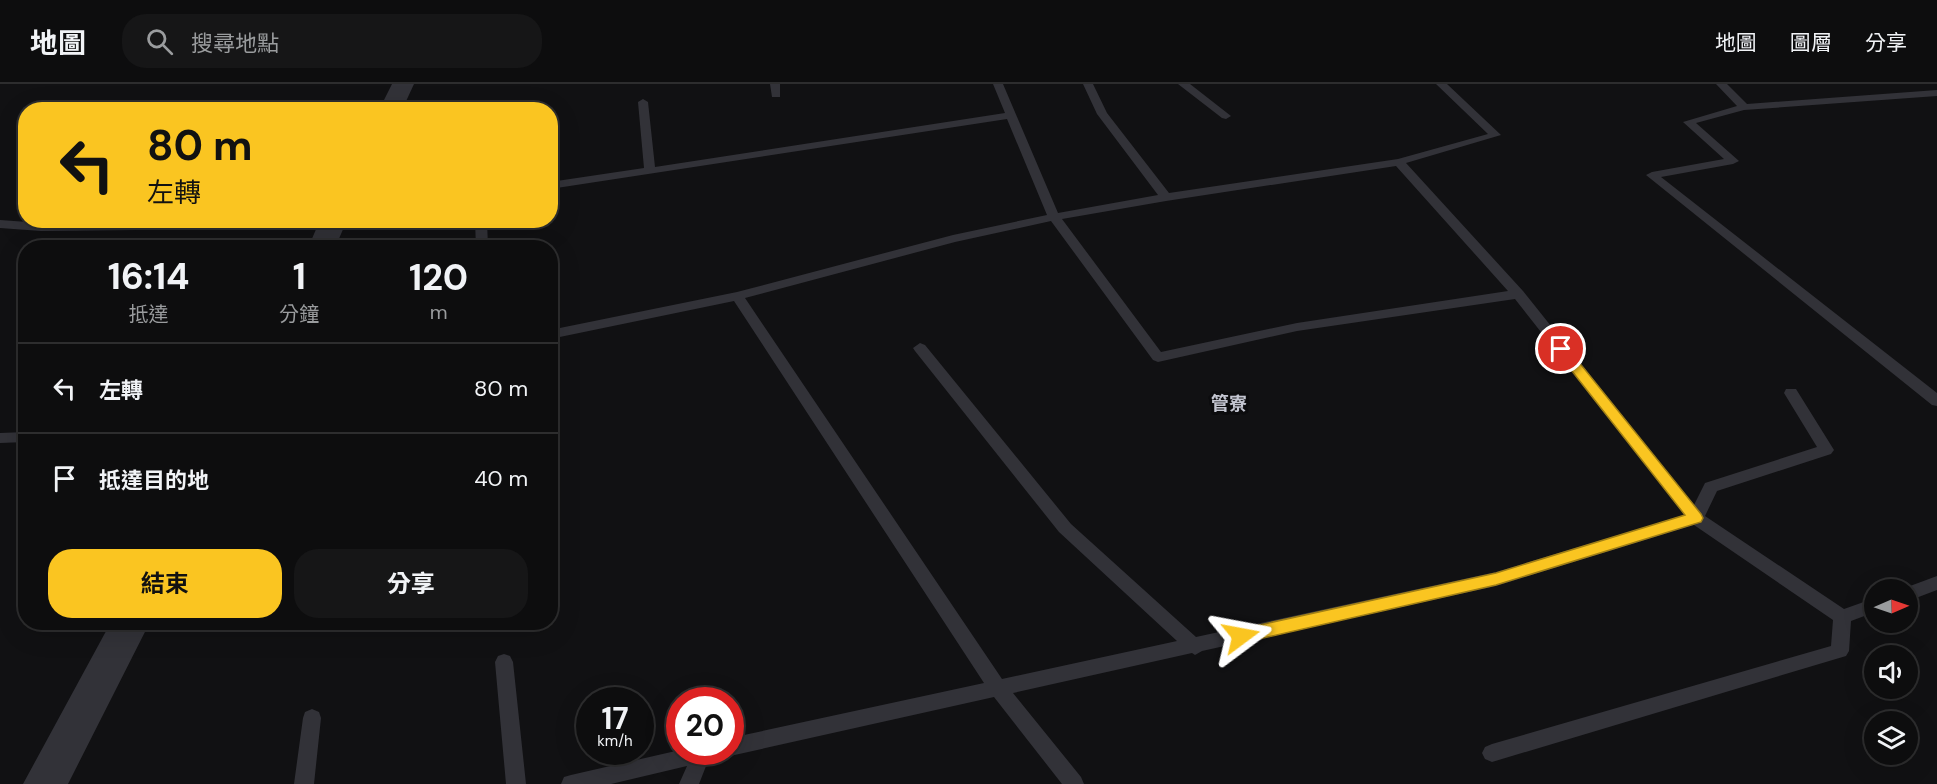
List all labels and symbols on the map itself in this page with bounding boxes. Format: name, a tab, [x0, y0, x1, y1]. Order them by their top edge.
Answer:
pin	[1535, 323, 1586, 374]
district label: 管寮	[1211, 392, 1247, 416]
north arrow	[1864, 579, 1918, 633]
position arrow	[1209, 604, 1273, 668]
speed limit sign: 20	[666, 687, 744, 765]

